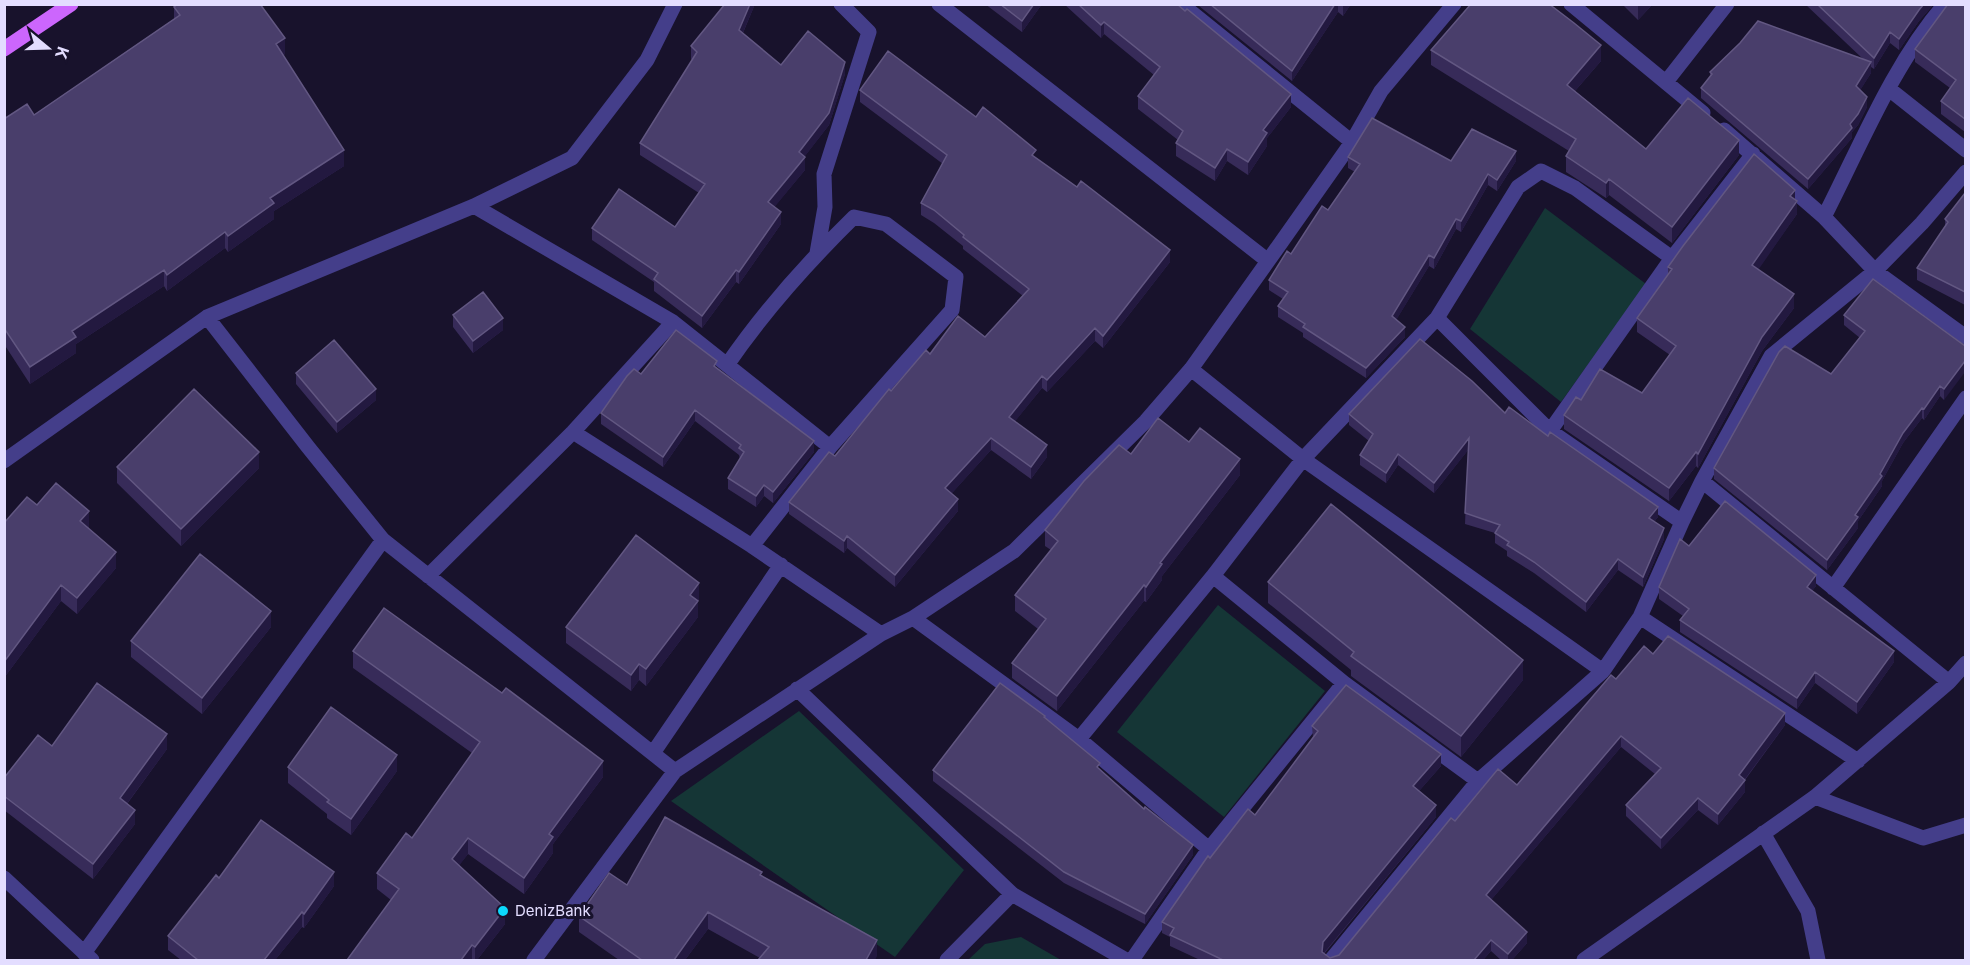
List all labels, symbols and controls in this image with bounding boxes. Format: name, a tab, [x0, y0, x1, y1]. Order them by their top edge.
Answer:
north arrow	[18, 18, 78, 78]
text: K	[51, 44, 74, 62]
place label: DenizBank	[515, 901, 591, 920]
marker: DenizBank	[496, 904, 510, 918]

